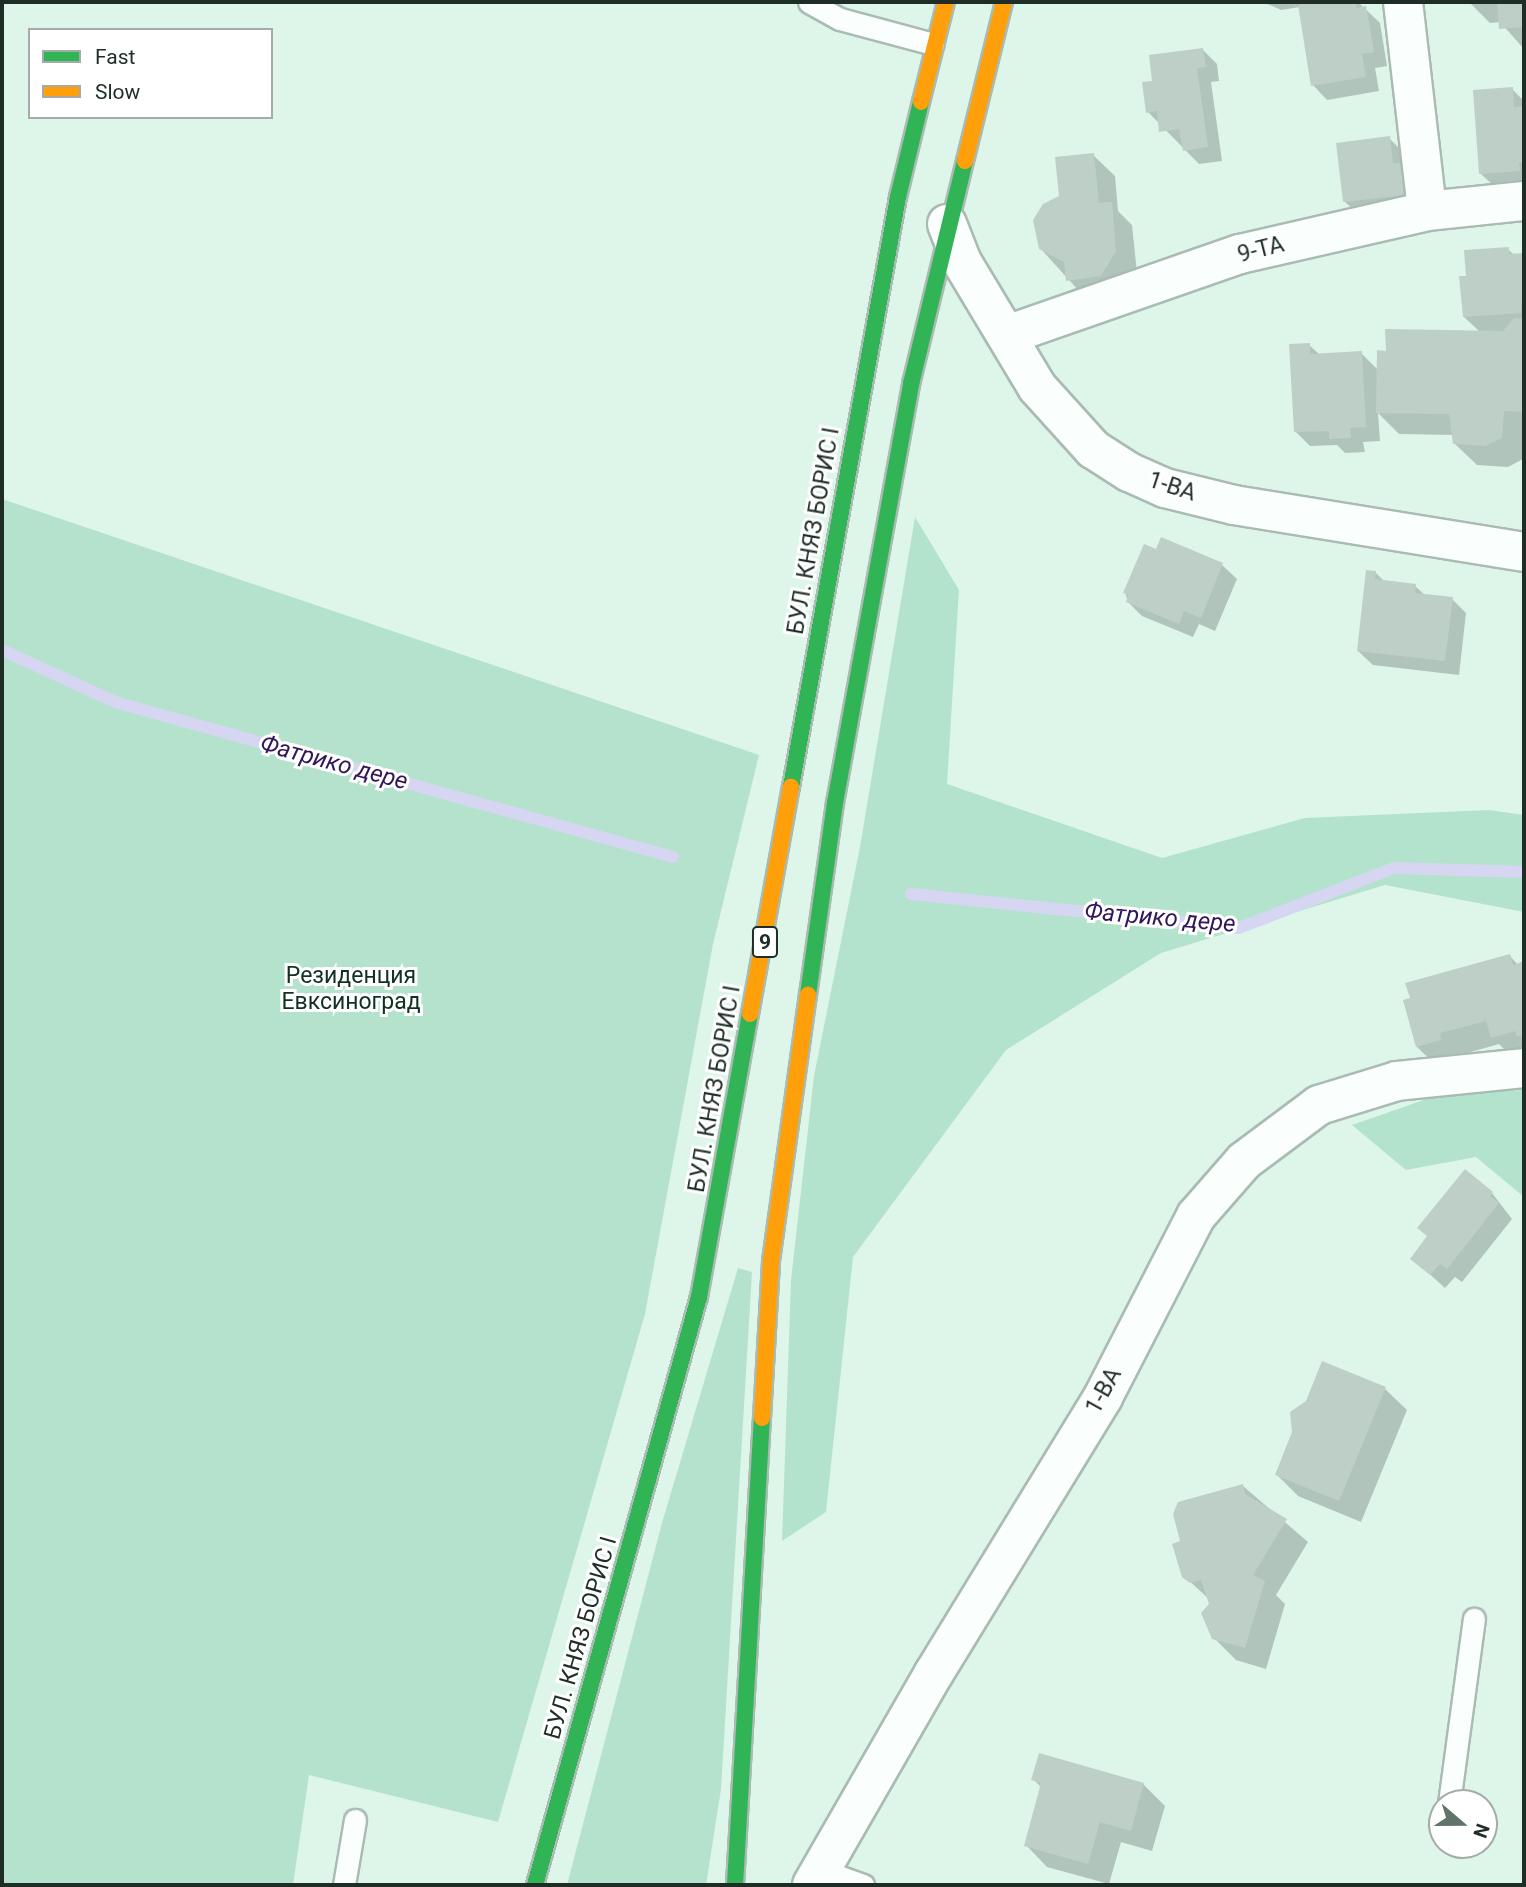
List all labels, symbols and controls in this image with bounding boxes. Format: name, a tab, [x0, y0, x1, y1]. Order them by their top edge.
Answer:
legend	[28, 28, 273, 119]
text: Fast	[95, 45, 135, 69]
text: Slow	[95, 80, 140, 104]
street label: 9-ТА	[1235, 231, 1287, 269]
street label: БУЛ. КНЯЗ БОРИС I	[782, 425, 846, 637]
street label: 1-ВА	[1145, 466, 1199, 508]
water label: Фатрико дере	[257, 729, 411, 797]
water label: Фатрико дере	[1083, 897, 1237, 939]
road number: 9	[751, 925, 779, 960]
park label: Резиденция Евксиноград	[281, 962, 421, 1016]
street label: БУЛ. КНЯЗ БОРИС I	[683, 983, 747, 1195]
street label: 1-ВА	[1080, 1363, 1128, 1419]
street label: БУЛ. КНЯЗ БОРИС I	[539, 1533, 623, 1743]
north arrow	[1428, 1789, 1498, 1859]
text: N	[1468, 1820, 1494, 1841]

